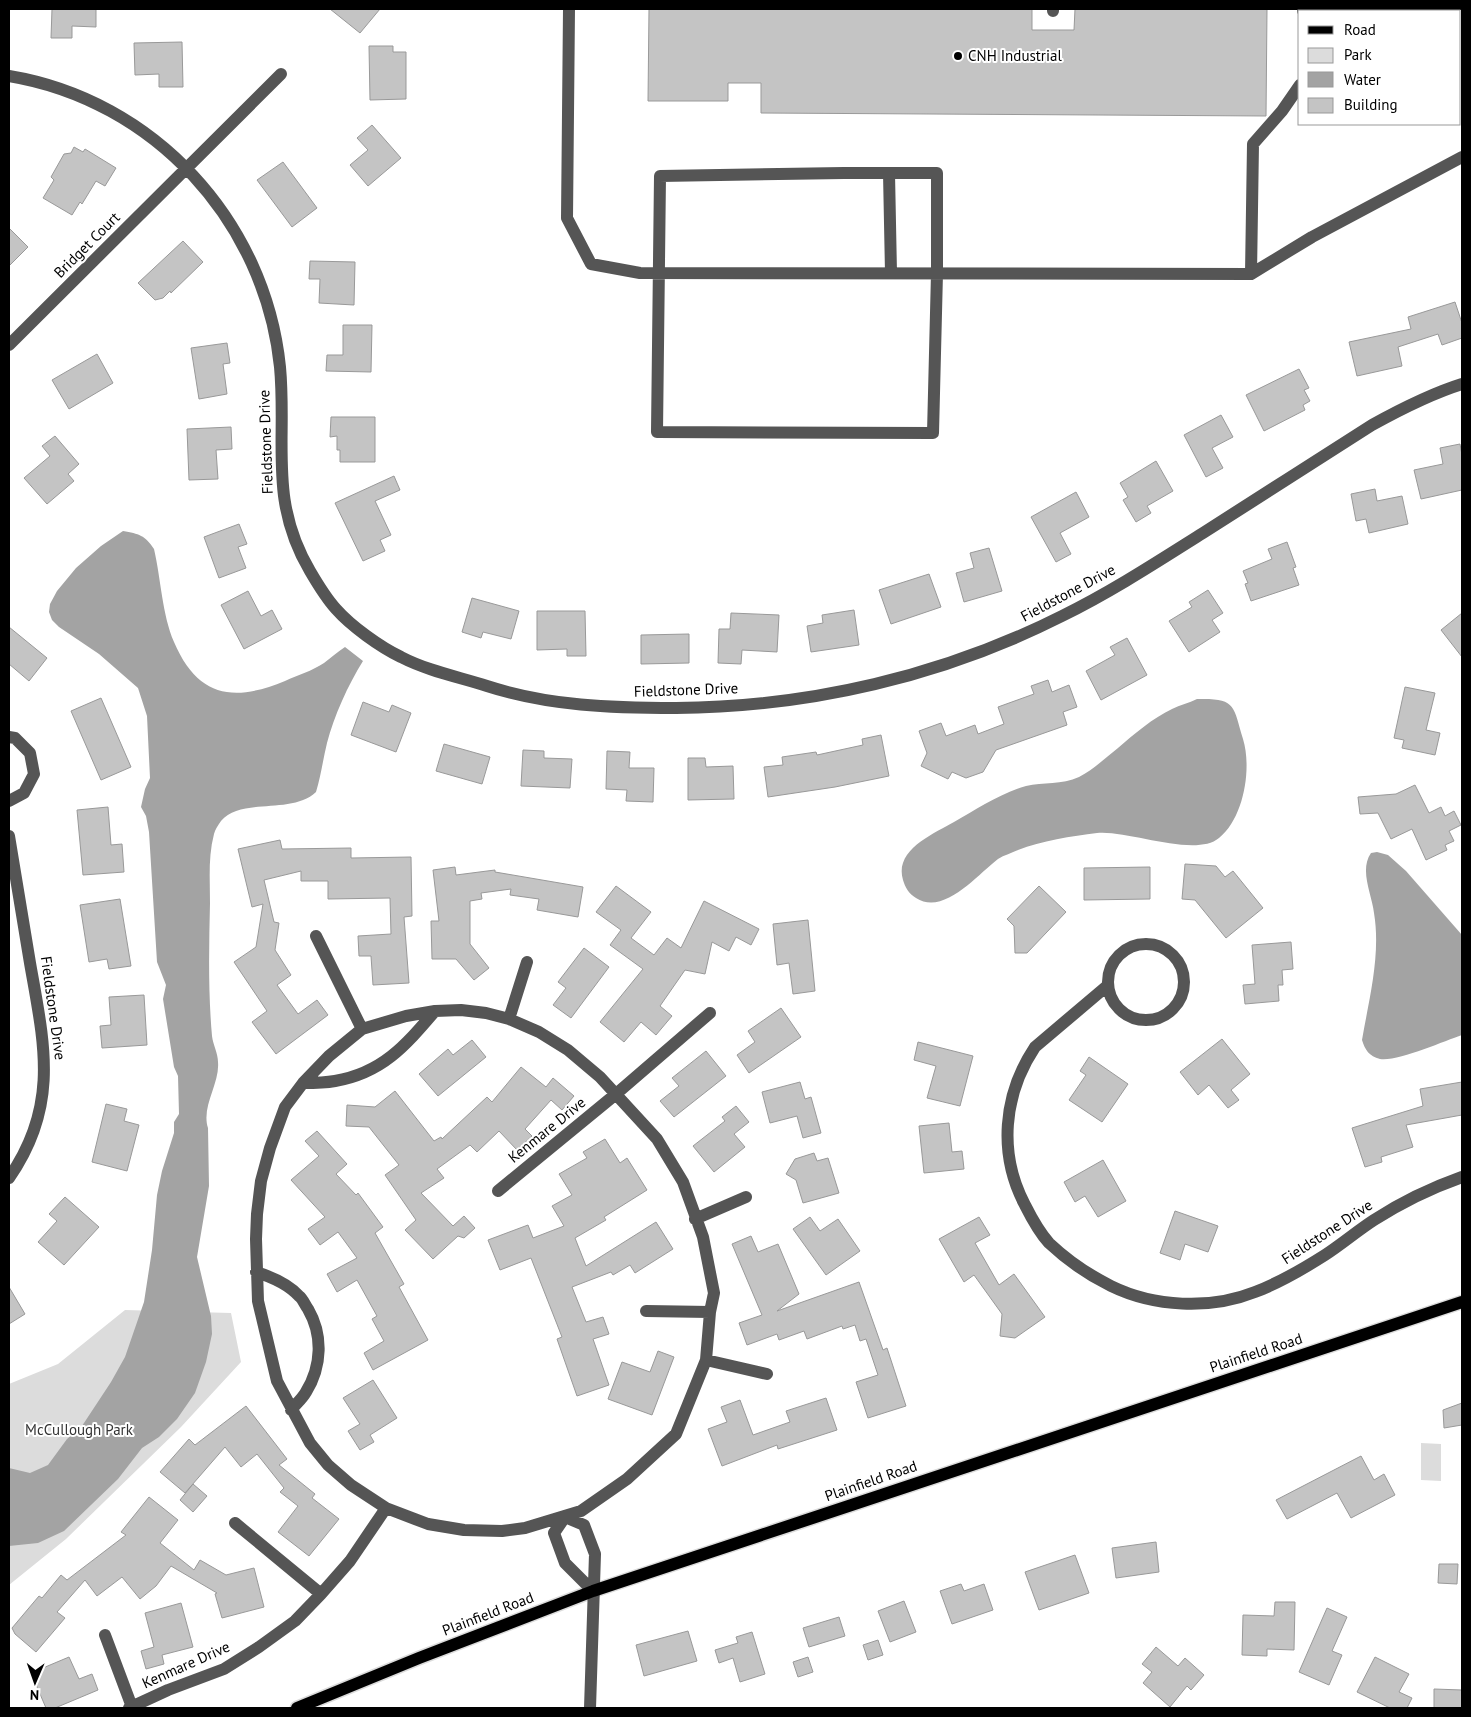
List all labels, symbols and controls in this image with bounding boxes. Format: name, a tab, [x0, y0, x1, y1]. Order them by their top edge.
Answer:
legend	[1298, 10, 1461, 125]
text: Road	[1344, 20, 1376, 39]
text: Park	[1344, 45, 1372, 64]
place label: CNH Industrial	[968, 46, 1062, 65]
marker: CNH Industrial	[952, 50, 964, 62]
text: Water	[1344, 70, 1381, 89]
text: Building	[1344, 95, 1398, 114]
street label: Bridget Court	[50, 208, 124, 282]
street label: Fieldstone Drive	[254, 389, 277, 495]
street label: Fieldstone Drive	[1017, 560, 1118, 625]
street label: Fieldstone Drive	[633, 678, 739, 701]
street label: Fieldstone Drive	[37, 955, 70, 1061]
street label: Kenmare Drive	[504, 1093, 589, 1167]
street label: Fieldstone Drive	[1278, 1195, 1376, 1268]
street label: Plainfield Road	[1207, 1329, 1305, 1376]
park label: McCullough Park	[25, 1420, 134, 1439]
street label: Plainfield Road	[822, 1456, 919, 1505]
street label: Plainfield Road	[439, 1587, 536, 1640]
street label: Kenmare Drive	[139, 1637, 233, 1692]
north arrow	[10, 1657, 60, 1707]
text: N	[30, 1686, 39, 1704]

